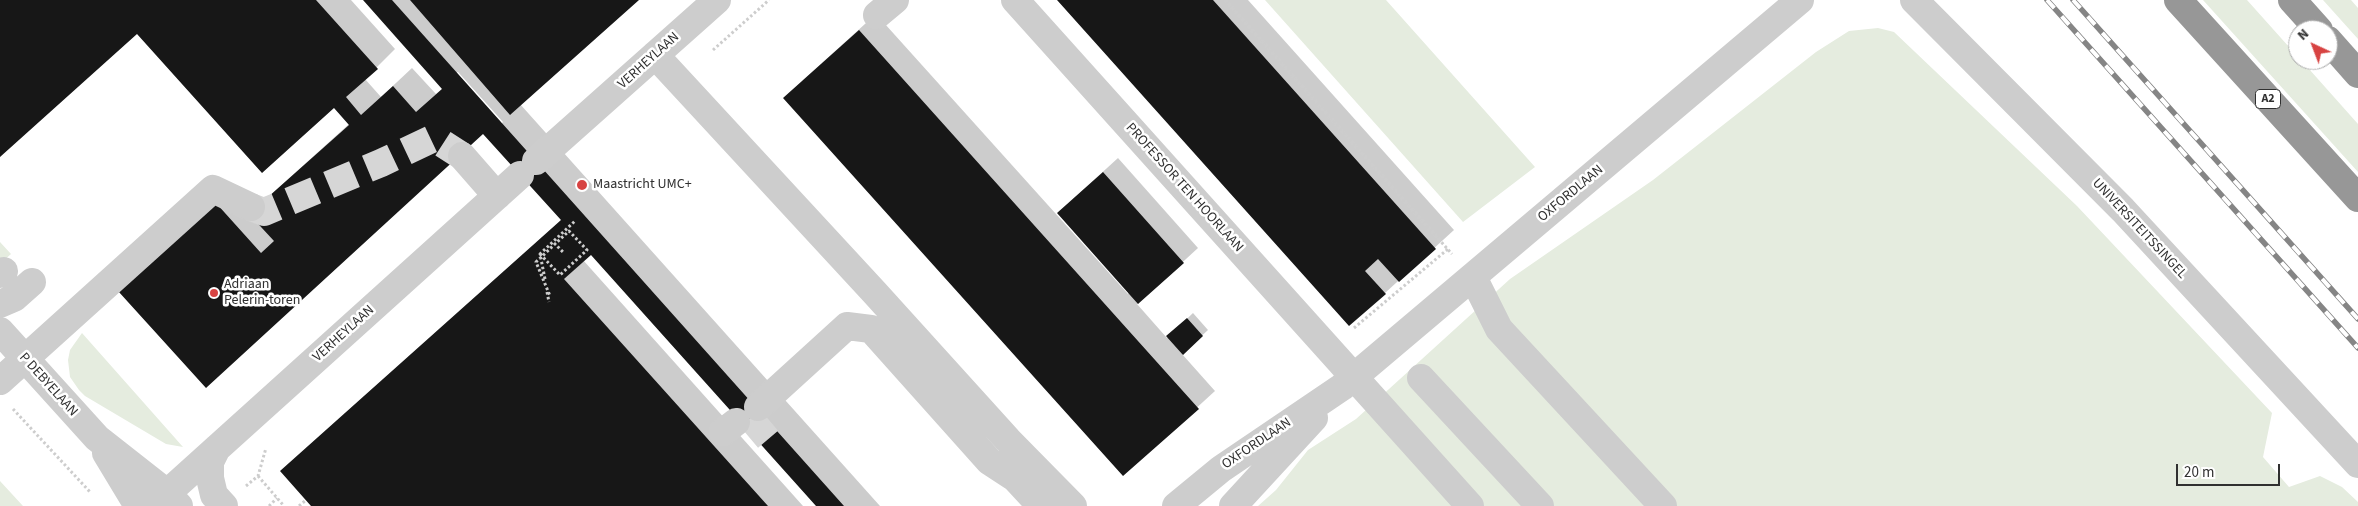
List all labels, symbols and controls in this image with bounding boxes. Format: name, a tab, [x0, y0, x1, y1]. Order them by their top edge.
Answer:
north arrow	[2288, 20, 2338, 70]
text: N	[2293, 24, 2314, 45]
street label: VERHEYLAAN	[615, 29, 683, 93]
road number: A2	[2256, 90, 2280, 108]
street label: PROFESSOR TEN HOORLAAN	[1122, 120, 1246, 256]
street label: OXFORDLAAN	[1535, 162, 1607, 226]
street label: UNIVERSITEITSSINGEL	[2088, 175, 2190, 283]
place label: Maastricht UMC+	[593, 177, 692, 193]
marker: Maastricht UMC+	[575, 178, 589, 192]
place label: Adriaan Pelerin-toren	[224, 277, 300, 310]
marker: Adriaan Pelerin-toren	[208, 287, 220, 299]
street label: VERHEYLAAN	[310, 302, 378, 366]
street label: P DEBYELAAN	[15, 350, 81, 420]
street label: OXFORDLAAN	[1219, 415, 1295, 473]
scale bar	[2178, 454, 2282, 486]
text: 20 m	[2184, 462, 2214, 483]

